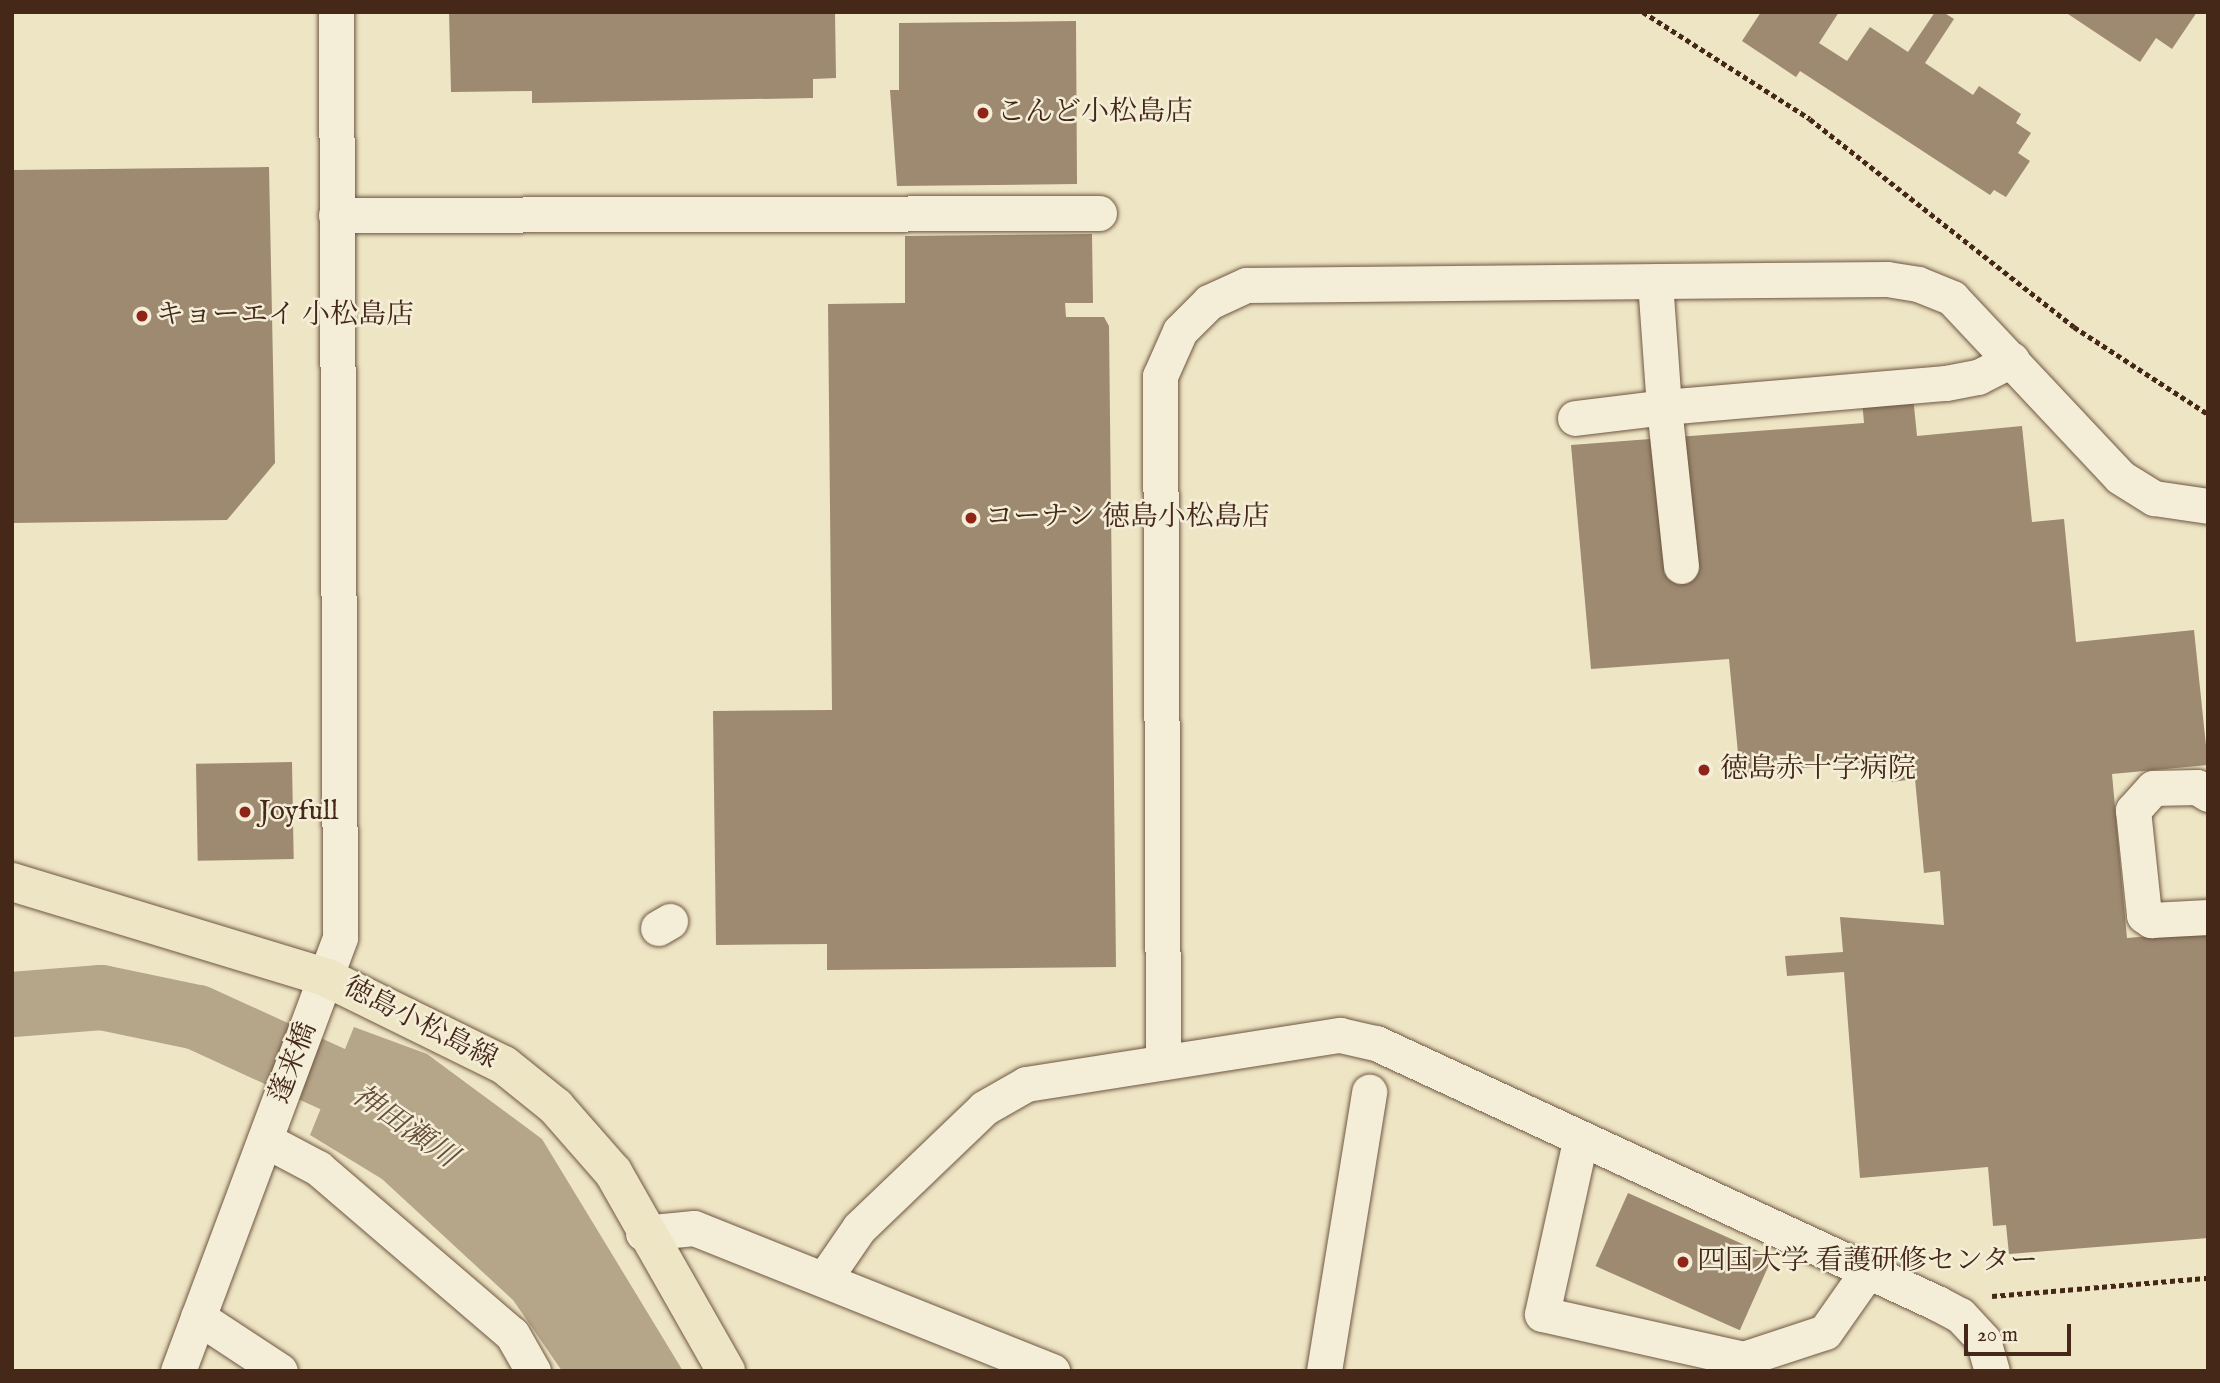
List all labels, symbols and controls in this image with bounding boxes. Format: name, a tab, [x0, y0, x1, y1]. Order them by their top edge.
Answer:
place label: こんど小松島店	[997, 96, 1193, 130]
marker: こんど小松島店	[975, 105, 991, 121]
place label: キョーエイ 小松島店	[156, 299, 414, 333]
marker: キョーエイ 小松島店	[134, 308, 150, 324]
place label: コーナン 徳島小松島店	[985, 501, 1271, 535]
marker: コーナン 徳島小松島店	[963, 510, 979, 526]
place label: 徳島赤十字病院	[1720, 753, 1916, 787]
marker: 徳島赤十字病院	[1694, 760, 1714, 780]
place label: Joyfull	[259, 795, 338, 829]
marker: Joyfull	[237, 804, 253, 820]
street label: 徳島小松島線	[338, 971, 502, 1077]
street label: 蓬来橋	[263, 1018, 325, 1108]
water label: 神田瀬川	[345, 1078, 463, 1176]
place label: 四国大学 看護研修センター	[1697, 1245, 2039, 1279]
marker: 四国大学 看護研修センター	[1675, 1254, 1691, 1270]
scale bar	[1968, 1310, 2075, 1354]
text: 20 m	[1977, 1322, 2018, 1349]

